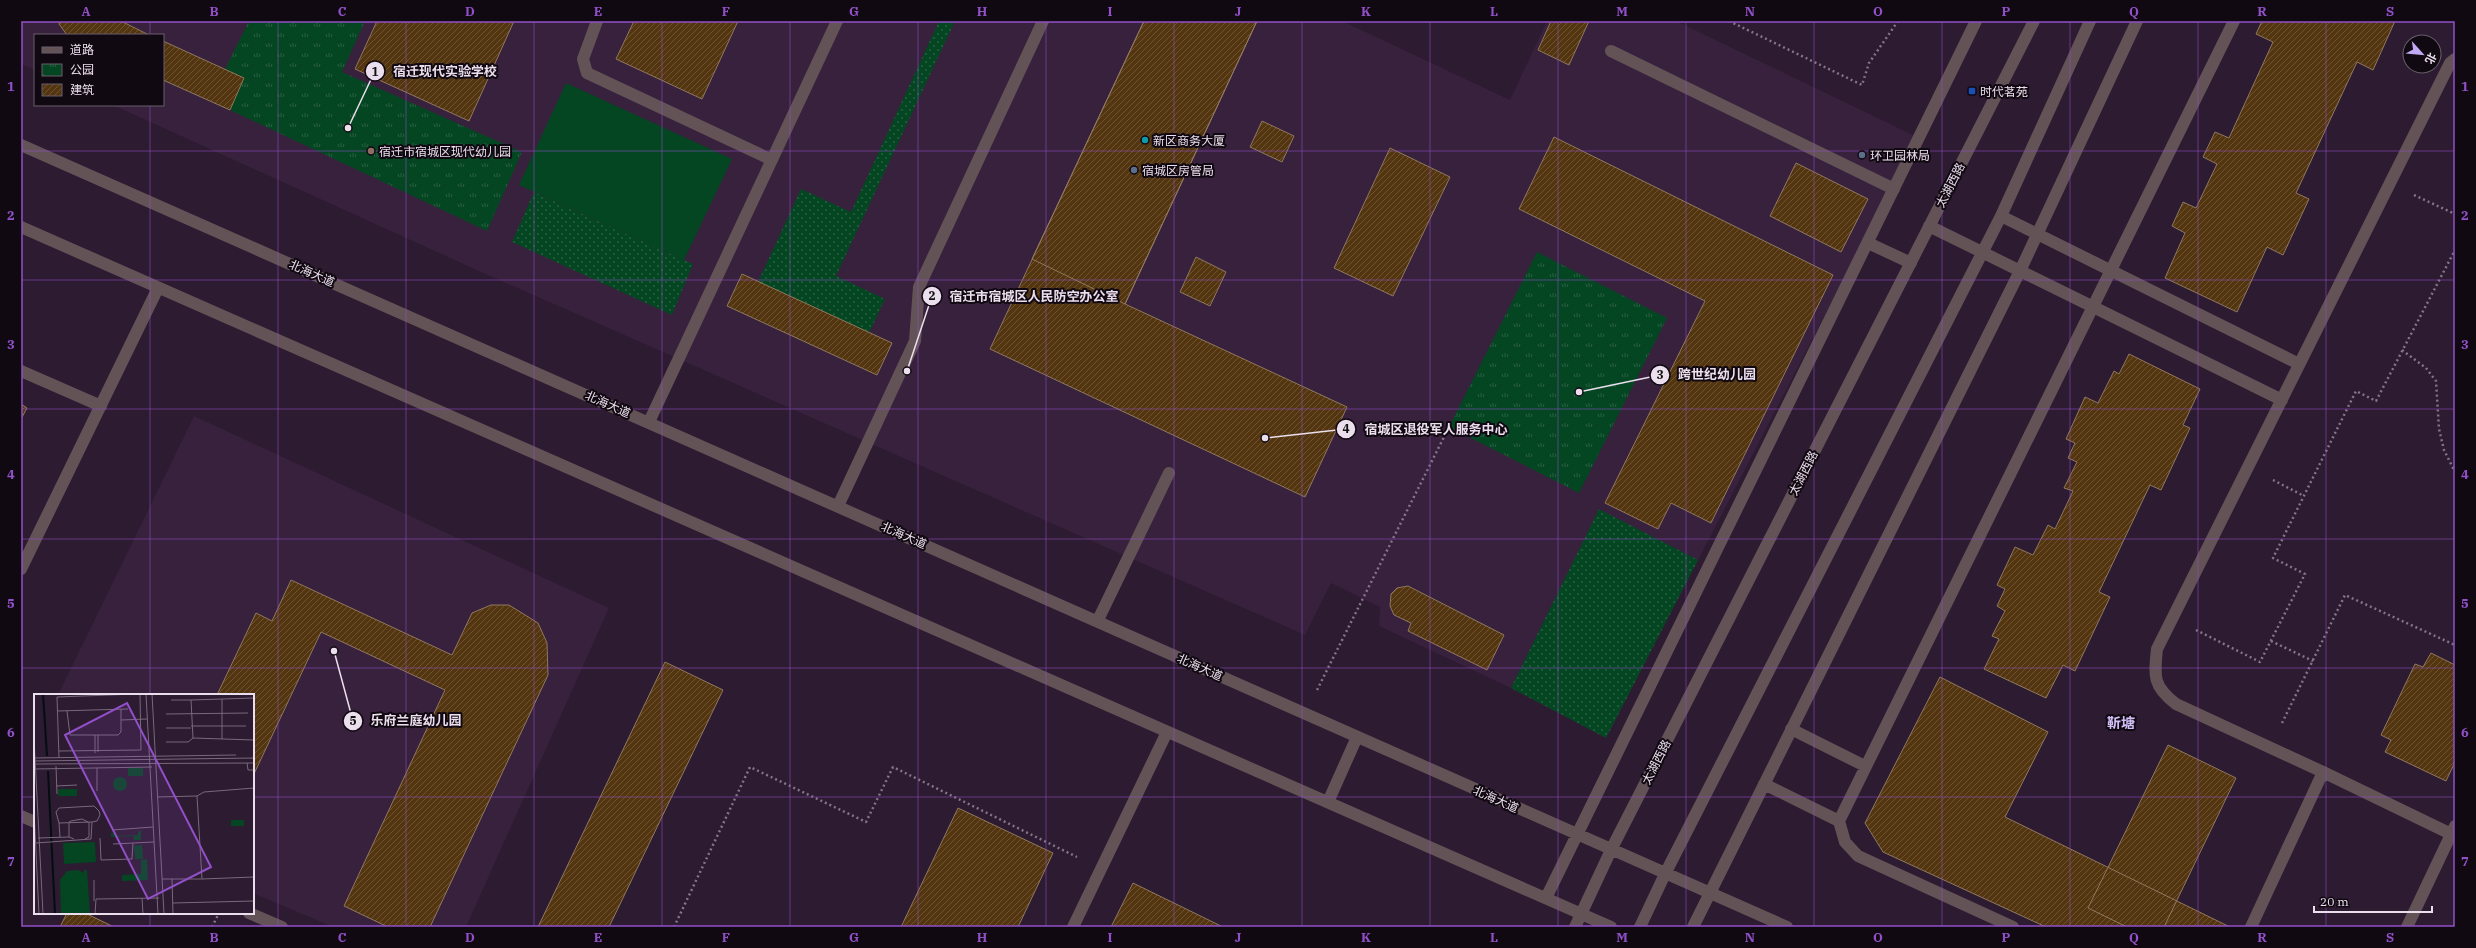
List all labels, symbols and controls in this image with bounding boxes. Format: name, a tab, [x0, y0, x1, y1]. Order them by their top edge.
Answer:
text: A	[81, 3, 91, 20]
text: B	[209, 3, 219, 20]
text: C	[338, 3, 347, 20]
text: D	[465, 3, 475, 20]
text: E	[594, 3, 602, 20]
text: F	[722, 3, 730, 20]
text: G	[849, 3, 859, 20]
text: H	[977, 3, 988, 20]
text: I	[1108, 3, 1113, 20]
text: J	[1235, 3, 1242, 20]
text: K	[1361, 3, 1371, 20]
text: L	[1490, 3, 1498, 20]
text: M	[1616, 3, 1628, 20]
text: N	[1745, 3, 1755, 20]
text: O	[1873, 3, 1883, 20]
text: P	[2002, 3, 2011, 20]
text: Q	[2129, 3, 2139, 20]
text: R	[2257, 3, 2267, 20]
text: S	[2386, 3, 2394, 20]
legend	[34, 34, 164, 106]
north arrow	[2402, 34, 2442, 74]
text: 道路	[70, 42, 94, 57]
text: 北	[2422, 50, 2440, 67]
callout: 宿迁现代实验学校	[365, 59, 505, 84]
text: 公园	[70, 62, 94, 77]
text: 宿迁现代实验学校	[393, 63, 497, 80]
text: 1	[371, 64, 379, 79]
text: 1	[7, 78, 15, 95]
text: 1	[2461, 78, 2469, 95]
text: 建筑	[70, 82, 94, 97]
place label: 时代茗苑	[1980, 84, 2028, 99]
marker: 时代茗苑	[1967, 86, 1977, 96]
place label: 新区商务大厦	[1153, 133, 1225, 148]
marker: 新区商务大厦	[1140, 135, 1150, 145]
place label: 宿迁市宿城区现代幼儿园	[379, 144, 511, 159]
marker: 宿迁市宿城区现代幼儿园	[366, 146, 376, 156]
place label: 环卫园林局	[1870, 148, 1930, 163]
marker: 环卫园林局	[1857, 150, 1867, 160]
street label: 太湖西路	[1932, 160, 1968, 210]
place label: 宿城区房管局	[1142, 163, 1214, 178]
marker: 宿城区房管局	[1129, 165, 1139, 175]
text: 2	[7, 207, 15, 224]
text: 2	[2461, 207, 2469, 224]
street label: 北海大道	[287, 256, 337, 290]
callout: 宿迁市宿城区人民防空办公室	[922, 284, 1127, 309]
text: 2	[928, 288, 936, 303]
text: 宿迁市宿城区人民防空办公室	[949, 288, 1119, 305]
text: 3	[7, 336, 15, 353]
text: 3	[2461, 336, 2469, 353]
callout: 跨世纪幼儿园	[1650, 362, 1764, 387]
text: 跨世纪幼儿园	[1678, 366, 1756, 383]
text: 3	[1656, 367, 1664, 382]
street label: 北海大道	[583, 387, 633, 421]
callout: 宿城区退役军人服务中心	[1336, 417, 1515, 442]
text: 4	[1342, 421, 1350, 436]
text: 宿城区退役军人服务中心	[1364, 421, 1508, 438]
street label: 太湖西路	[1785, 448, 1821, 498]
text: 4	[7, 466, 15, 483]
text: 4	[2461, 466, 2469, 483]
street label: 北海大道	[879, 518, 929, 552]
text: 5	[7, 595, 15, 612]
text: 5	[2461, 595, 2469, 612]
street label: 北海大道	[1175, 650, 1225, 684]
inset map	[34, 694, 254, 914]
callout: 乐府兰庭幼儿园	[343, 708, 470, 733]
text: 乐府兰庭幼儿园	[370, 712, 462, 729]
text: 5	[349, 713, 357, 728]
district label: 靳塘	[2107, 714, 2135, 732]
text: 6	[7, 724, 15, 741]
text: 6	[2461, 724, 2469, 741]
street label: 太湖西路	[1638, 737, 1674, 787]
street label: 北海大道	[1471, 782, 1521, 816]
text: 7	[7, 853, 15, 870]
text: 7	[2461, 853, 2469, 870]
scale bar	[2314, 888, 2432, 914]
text: 20 m	[2320, 894, 2349, 909]
text: A	[81, 929, 91, 946]
text: B	[209, 929, 219, 946]
text: C	[338, 929, 347, 946]
text: D	[465, 929, 475, 946]
text: E	[594, 929, 602, 946]
text: F	[722, 929, 730, 946]
text: G	[849, 929, 859, 946]
text: H	[977, 929, 988, 946]
text: I	[1108, 929, 1113, 946]
text: J	[1235, 929, 1242, 946]
text: K	[1361, 929, 1371, 946]
text: L	[1490, 929, 1498, 946]
text: M	[1616, 929, 1628, 946]
text: N	[1745, 929, 1755, 946]
text: O	[1873, 929, 1883, 946]
text: P	[2002, 929, 2011, 946]
text: Q	[2129, 929, 2139, 946]
text: R	[2257, 929, 2267, 946]
text: S	[2386, 929, 2394, 946]

